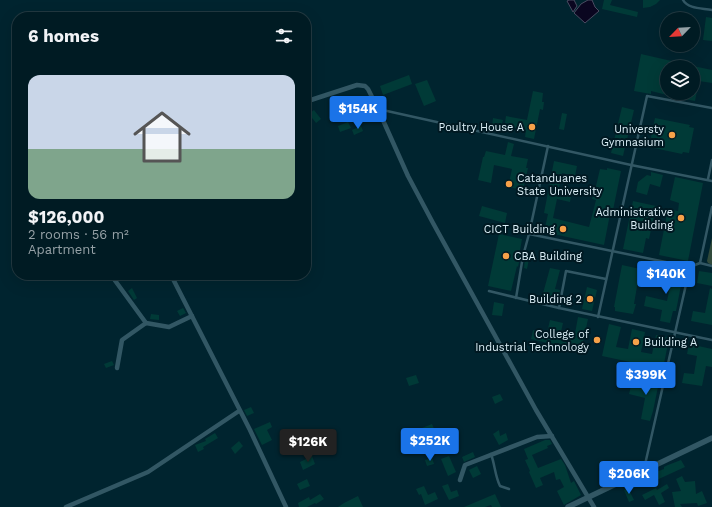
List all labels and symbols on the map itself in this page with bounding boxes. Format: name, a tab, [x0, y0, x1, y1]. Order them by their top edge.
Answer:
north arrow	[660, 12, 700, 52]
pin: $154K	[330, 96, 386, 130]
place label: Poultry House A	[439, 121, 524, 134]
marker: Poultry House A	[527, 122, 537, 132]
place label: Universty Gymnasium	[601, 123, 664, 149]
marker: Universty Gymnasium	[667, 130, 677, 140]
place label: Catanduanes State University	[517, 172, 602, 198]
marker: Catanduanes State University	[504, 179, 514, 189]
place label: Administrative Building	[595, 206, 673, 232]
marker: Administrative Building	[676, 213, 686, 223]
place label: CICT Building	[484, 223, 555, 236]
marker: CICT Building	[558, 224, 568, 234]
place label: CBA Building	[514, 250, 582, 263]
marker: CBA Building	[501, 251, 511, 261]
pin: $140K	[638, 261, 694, 295]
place label: Building 2	[529, 293, 582, 306]
marker: Building 2	[585, 294, 595, 304]
place label: College of Industrial Technology	[475, 328, 590, 354]
marker: College of Industrial Technology	[592, 335, 602, 345]
place label: Building A	[644, 336, 697, 349]
marker: Building A	[631, 337, 641, 347]
pin: $399K	[618, 362, 674, 396]
pin: $252K	[402, 428, 458, 462]
pin: $126K	[280, 429, 336, 463]
pin: $206K	[601, 461, 657, 495]

